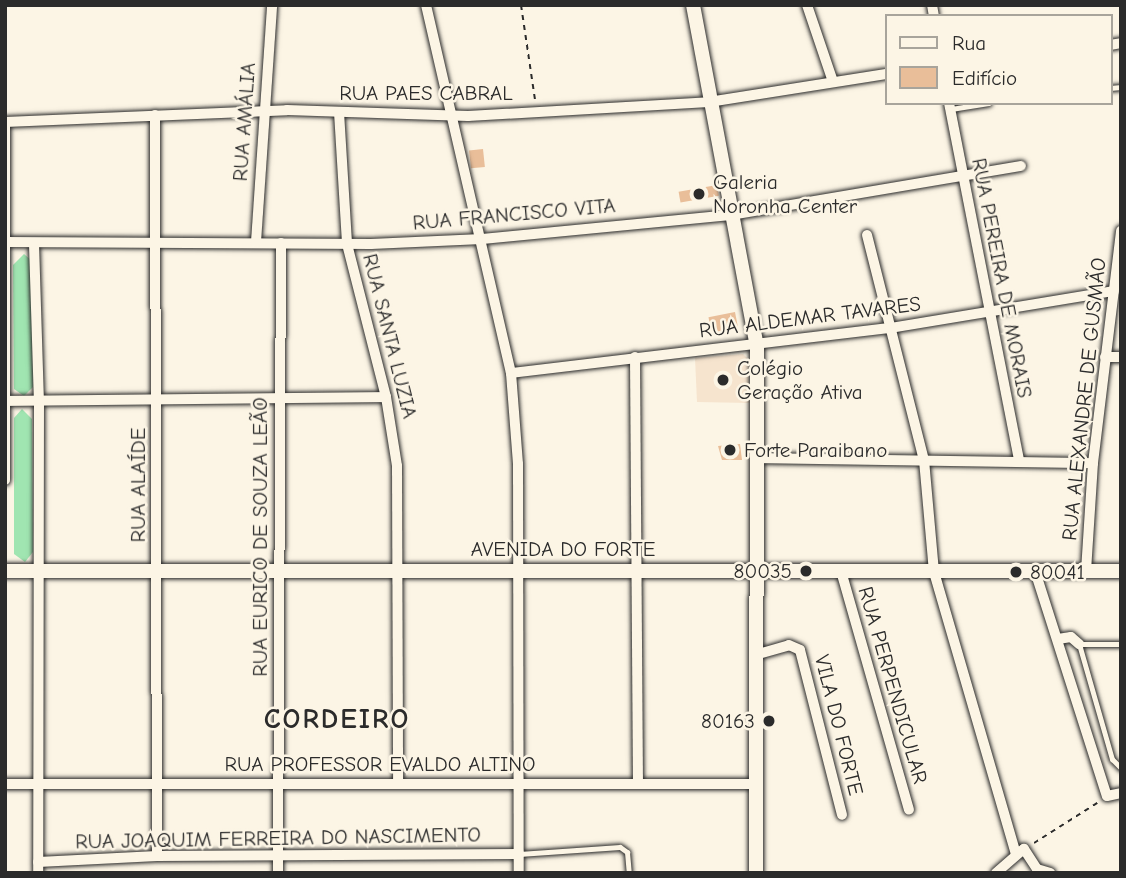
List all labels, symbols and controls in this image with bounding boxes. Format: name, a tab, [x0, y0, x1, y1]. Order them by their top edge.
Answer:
legend	[884, 14, 1112, 105]
text: Rua	[952, 31, 986, 55]
street label: RUA AMÁLIA	[227, 62, 261, 182]
text: Edifício	[952, 66, 1017, 90]
street label: RUA PAES CABRAL	[339, 80, 513, 106]
street label: RUA PEREIRA DE MORAIS	[966, 156, 1038, 400]
place label: Galeria Noronha Center	[713, 169, 857, 219]
marker: Galeria Noronha Center	[691, 186, 707, 202]
street label: RUA FRANCISCO VITA	[412, 193, 616, 235]
street label: RUA SANTA LUZIA	[357, 251, 423, 421]
street label: RUA ALEXANDRE DE GUSMÃO	[1057, 256, 1111, 542]
street label: RUA ALDEMAR TAVARES	[698, 291, 922, 343]
place label: Colégio Geração Ativa	[737, 355, 863, 405]
marker: Colégio Geração Ativa	[715, 372, 731, 388]
street label: RUA EURICO DE SOUZA LEÃO	[247, 397, 273, 677]
street label: RUA ALAÍDE	[125, 428, 151, 542]
place label: Forte Paraibano	[744, 437, 887, 463]
marker: Forte Paraibano	[722, 442, 738, 458]
street label: AVENIDA DO FORTE	[471, 536, 655, 562]
place label: 80035	[734, 558, 792, 584]
place label: 80041	[1030, 559, 1085, 585]
marker: 80035	[798, 563, 814, 579]
marker: 80041	[1008, 564, 1024, 580]
street label: RUA PERPENDICULAR	[853, 584, 933, 786]
street label: VILA DO FORTE	[809, 652, 869, 798]
district label: CORDEIRO	[265, 702, 409, 736]
place label: 80163	[701, 708, 755, 734]
marker: 80163	[761, 713, 777, 729]
street label: RUA PROFESSOR EVALDO ALTINO	[224, 751, 536, 777]
street label: RUA JOAQUIM FERREIRA DO NASCIMENTO	[75, 822, 481, 854]

